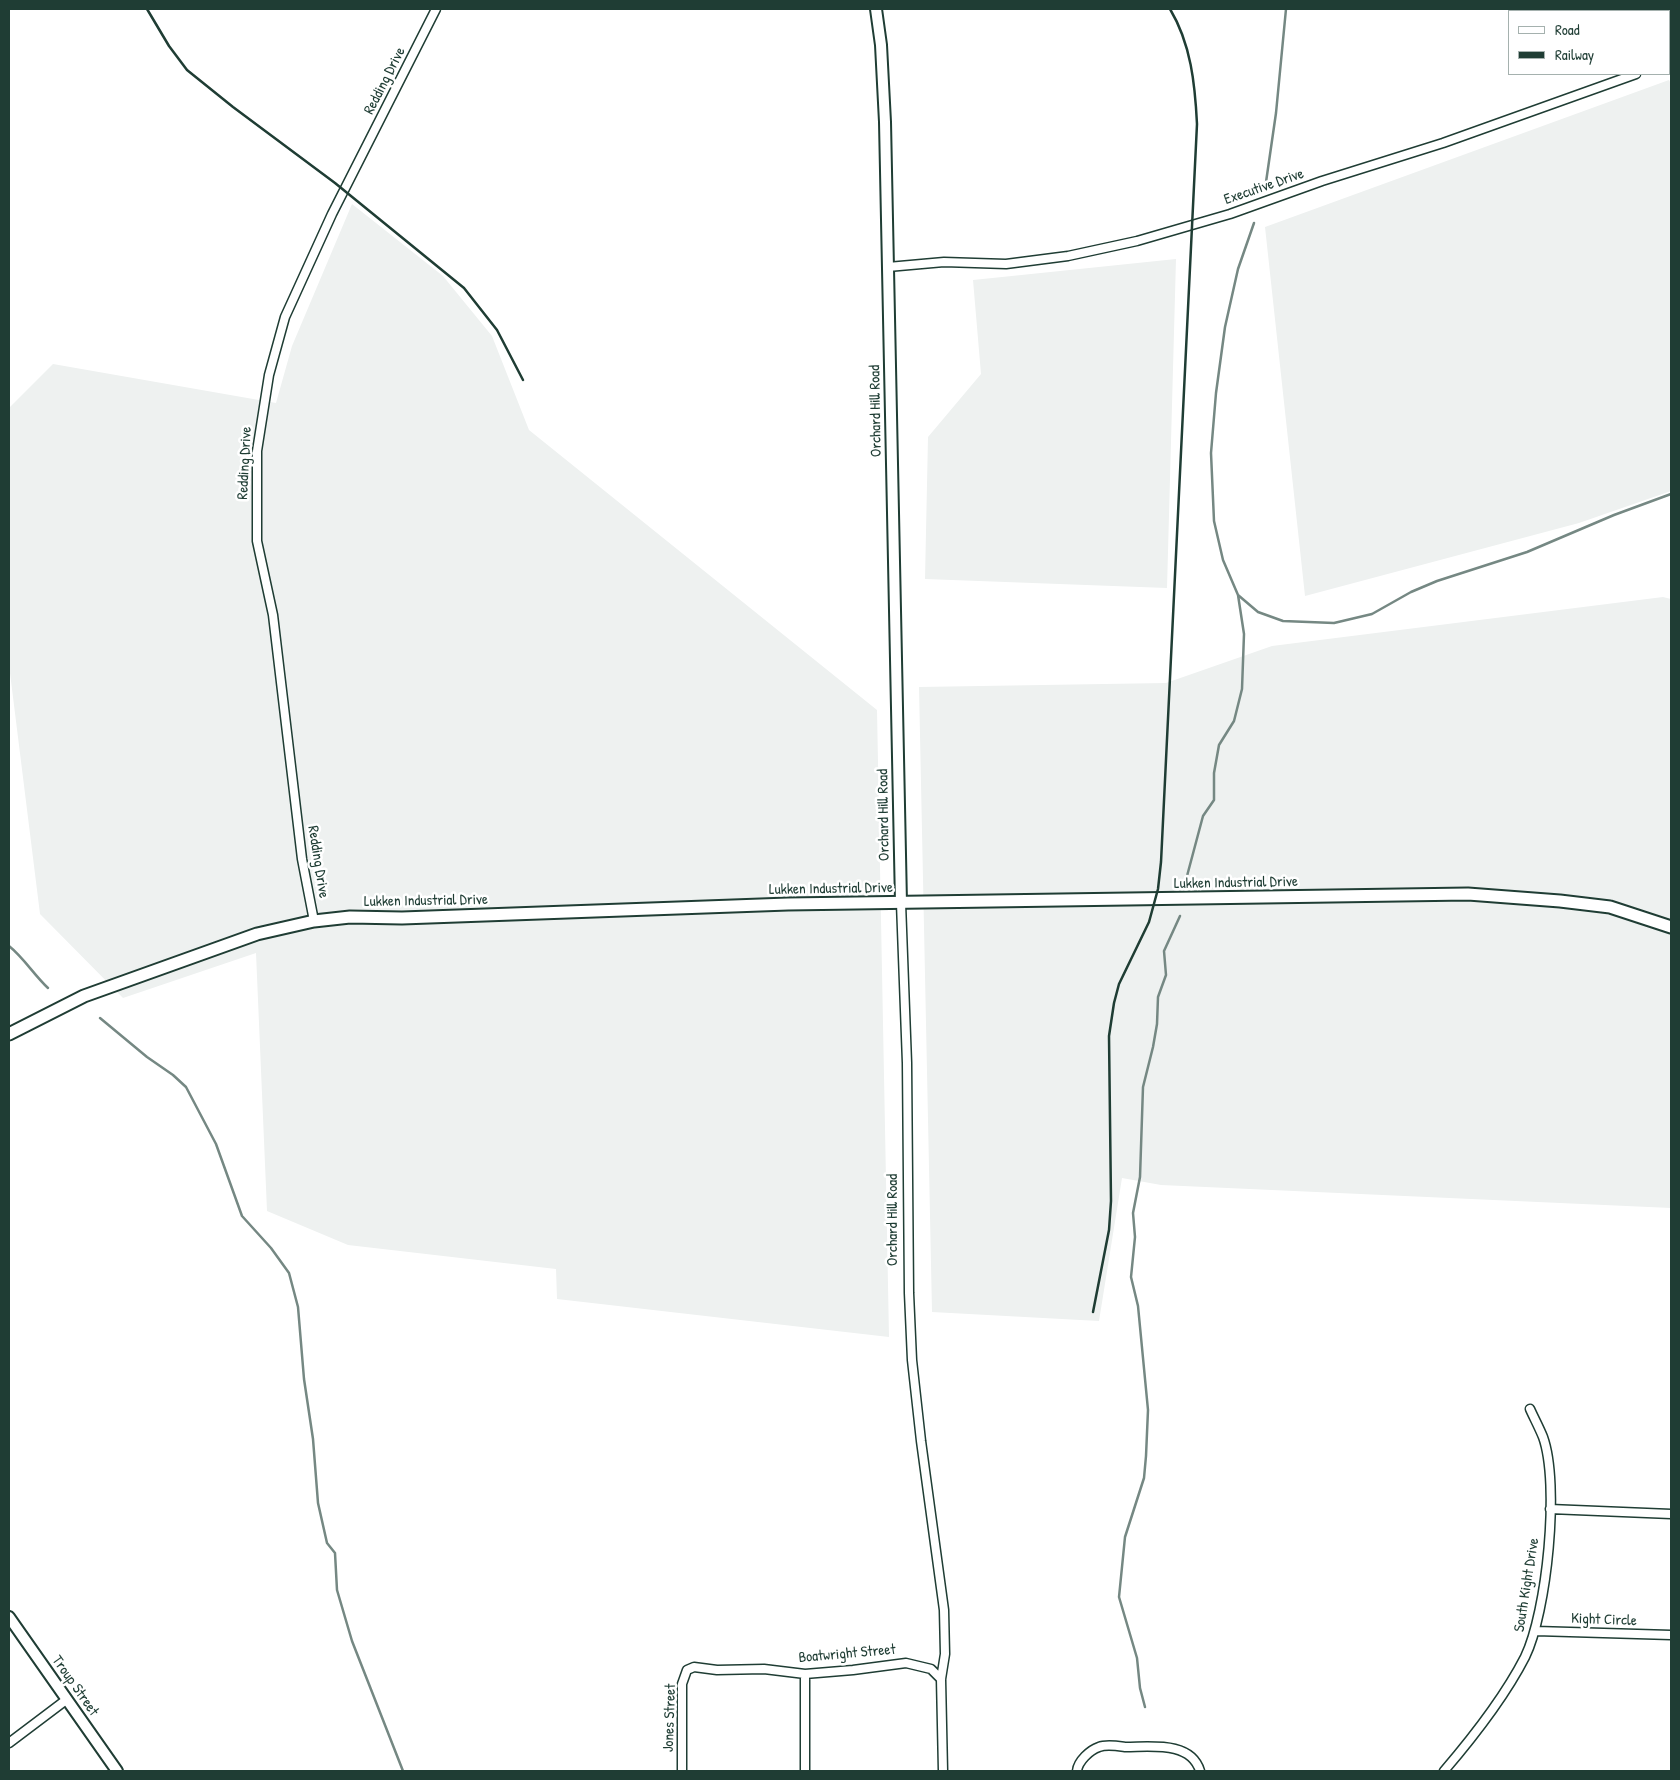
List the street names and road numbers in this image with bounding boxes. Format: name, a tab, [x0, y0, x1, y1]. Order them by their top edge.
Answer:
street label: Redding Drive	[360, 44, 410, 118]
street label: Executive Drive	[1222, 165, 1306, 209]
street label: Orchard Hill Road	[866, 365, 886, 457]
street label: Redding Drive	[234, 426, 256, 500]
street label: Orchard Hill Road	[874, 769, 894, 861]
street label: Redding Drive	[303, 825, 333, 899]
street label: Lukken Industrial Drive	[1174, 873, 1298, 893]
street label: Lukken Industrial Drive	[769, 879, 893, 899]
street label: Lukken Industrial Drive	[364, 891, 488, 911]
street label: Orchard Hill Road	[884, 1174, 902, 1266]
street label: South Kight Drive	[1511, 1537, 1543, 1633]
street label: Kight Circle	[1571, 1610, 1637, 1630]
street label: Boatwright Street	[798, 1641, 896, 1667]
street label: Troup Street	[48, 1652, 102, 1720]
street label: Jones Street	[660, 1683, 680, 1753]

